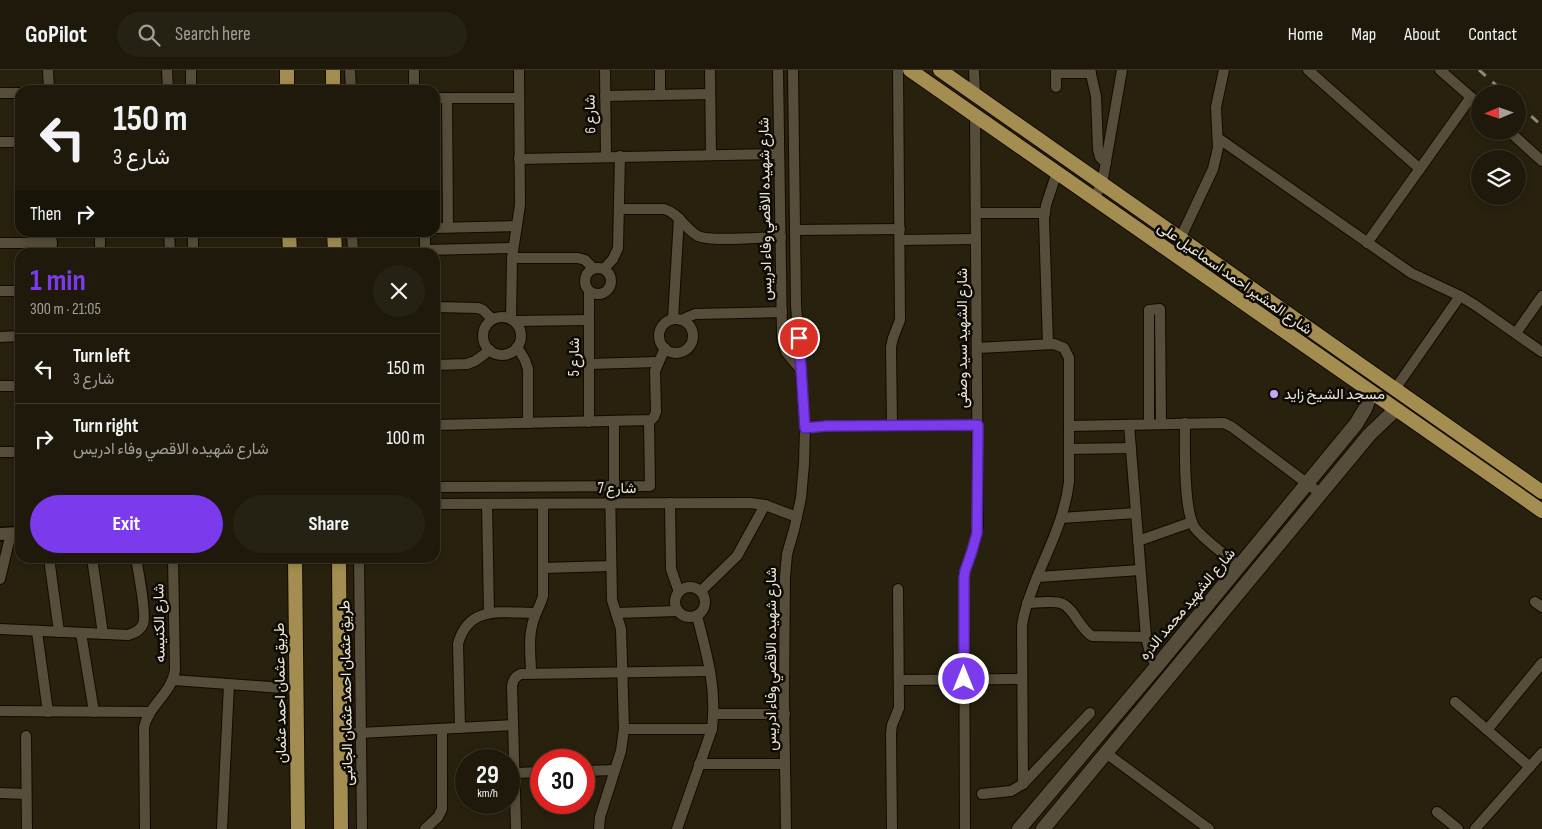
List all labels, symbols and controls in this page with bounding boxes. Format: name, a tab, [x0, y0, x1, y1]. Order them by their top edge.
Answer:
search box	[117, 12, 467, 57]
text: GoPilot	[25, 20, 87, 49]
icon: search	[135, 21, 163, 49]
text: Search here	[175, 23, 251, 46]
text: Home	[1288, 24, 1323, 45]
text: Map	[1351, 24, 1376, 45]
text: About	[1404, 24, 1440, 45]
text: Contact	[1468, 24, 1517, 45]
north arrow	[1471, 85, 1526, 140]
map controls	[1471, 85, 1526, 205]
street label: شارع 6	[581, 94, 601, 134]
text: 150 m	[113, 98, 187, 141]
icon: left	[30, 105, 95, 170]
street label: شارع شهيده الاقصي وفاء ادريس	[754, 117, 780, 301]
text: شارع 3	[113, 144, 170, 171]
button: layers	[1471, 150, 1526, 205]
icon: right	[71, 200, 99, 228]
text: Then	[30, 203, 61, 226]
street label: شارع المشير احمد اسماعيل على	[1153, 218, 1316, 340]
text: 1 min	[30, 263, 86, 299]
button: close	[373, 265, 425, 317]
street label: شارع الشهيد سيد وصفى	[953, 268, 973, 408]
text: 300 m · 21:05	[30, 300, 101, 319]
pin	[778, 317, 820, 359]
icon: arrive	[785, 324, 813, 352]
street label: شارع 5	[565, 338, 585, 376]
text: Turn left	[73, 345, 130, 368]
icon: left	[30, 355, 58, 383]
text: 150 m	[387, 357, 425, 380]
text: شارع 3	[73, 370, 114, 389]
place label: مسجد الشيخ زايد	[1284, 385, 1385, 405]
marker: مسجد الشيخ زايد	[1268, 388, 1280, 400]
text: Turn right	[73, 415, 138, 438]
icon: right	[30, 425, 58, 453]
text: 100 m	[386, 427, 425, 450]
text: شارع شهيده الاقصي وفاء ادريس	[73, 440, 269, 459]
street label: شارع 7	[598, 479, 636, 499]
button: Exit	[30, 495, 223, 553]
button: Share	[233, 495, 425, 553]
street label: شارع الشهيد محمد الدره	[1135, 544, 1241, 665]
street label: شارع شهيده الاقصي وفاء ادريس	[762, 567, 784, 751]
street label: شارع الكنيسه	[149, 583, 171, 663]
street label: طريق عثمان احمد عثمان الجانبى	[335, 600, 358, 786]
street label: طريق عثمان احمد عثمان	[270, 622, 291, 764]
position arrow	[937, 652, 989, 704]
speed limit sign: 30	[530, 749, 595, 814]
text: 29	[476, 760, 499, 791]
text: km/h	[477, 786, 498, 801]

